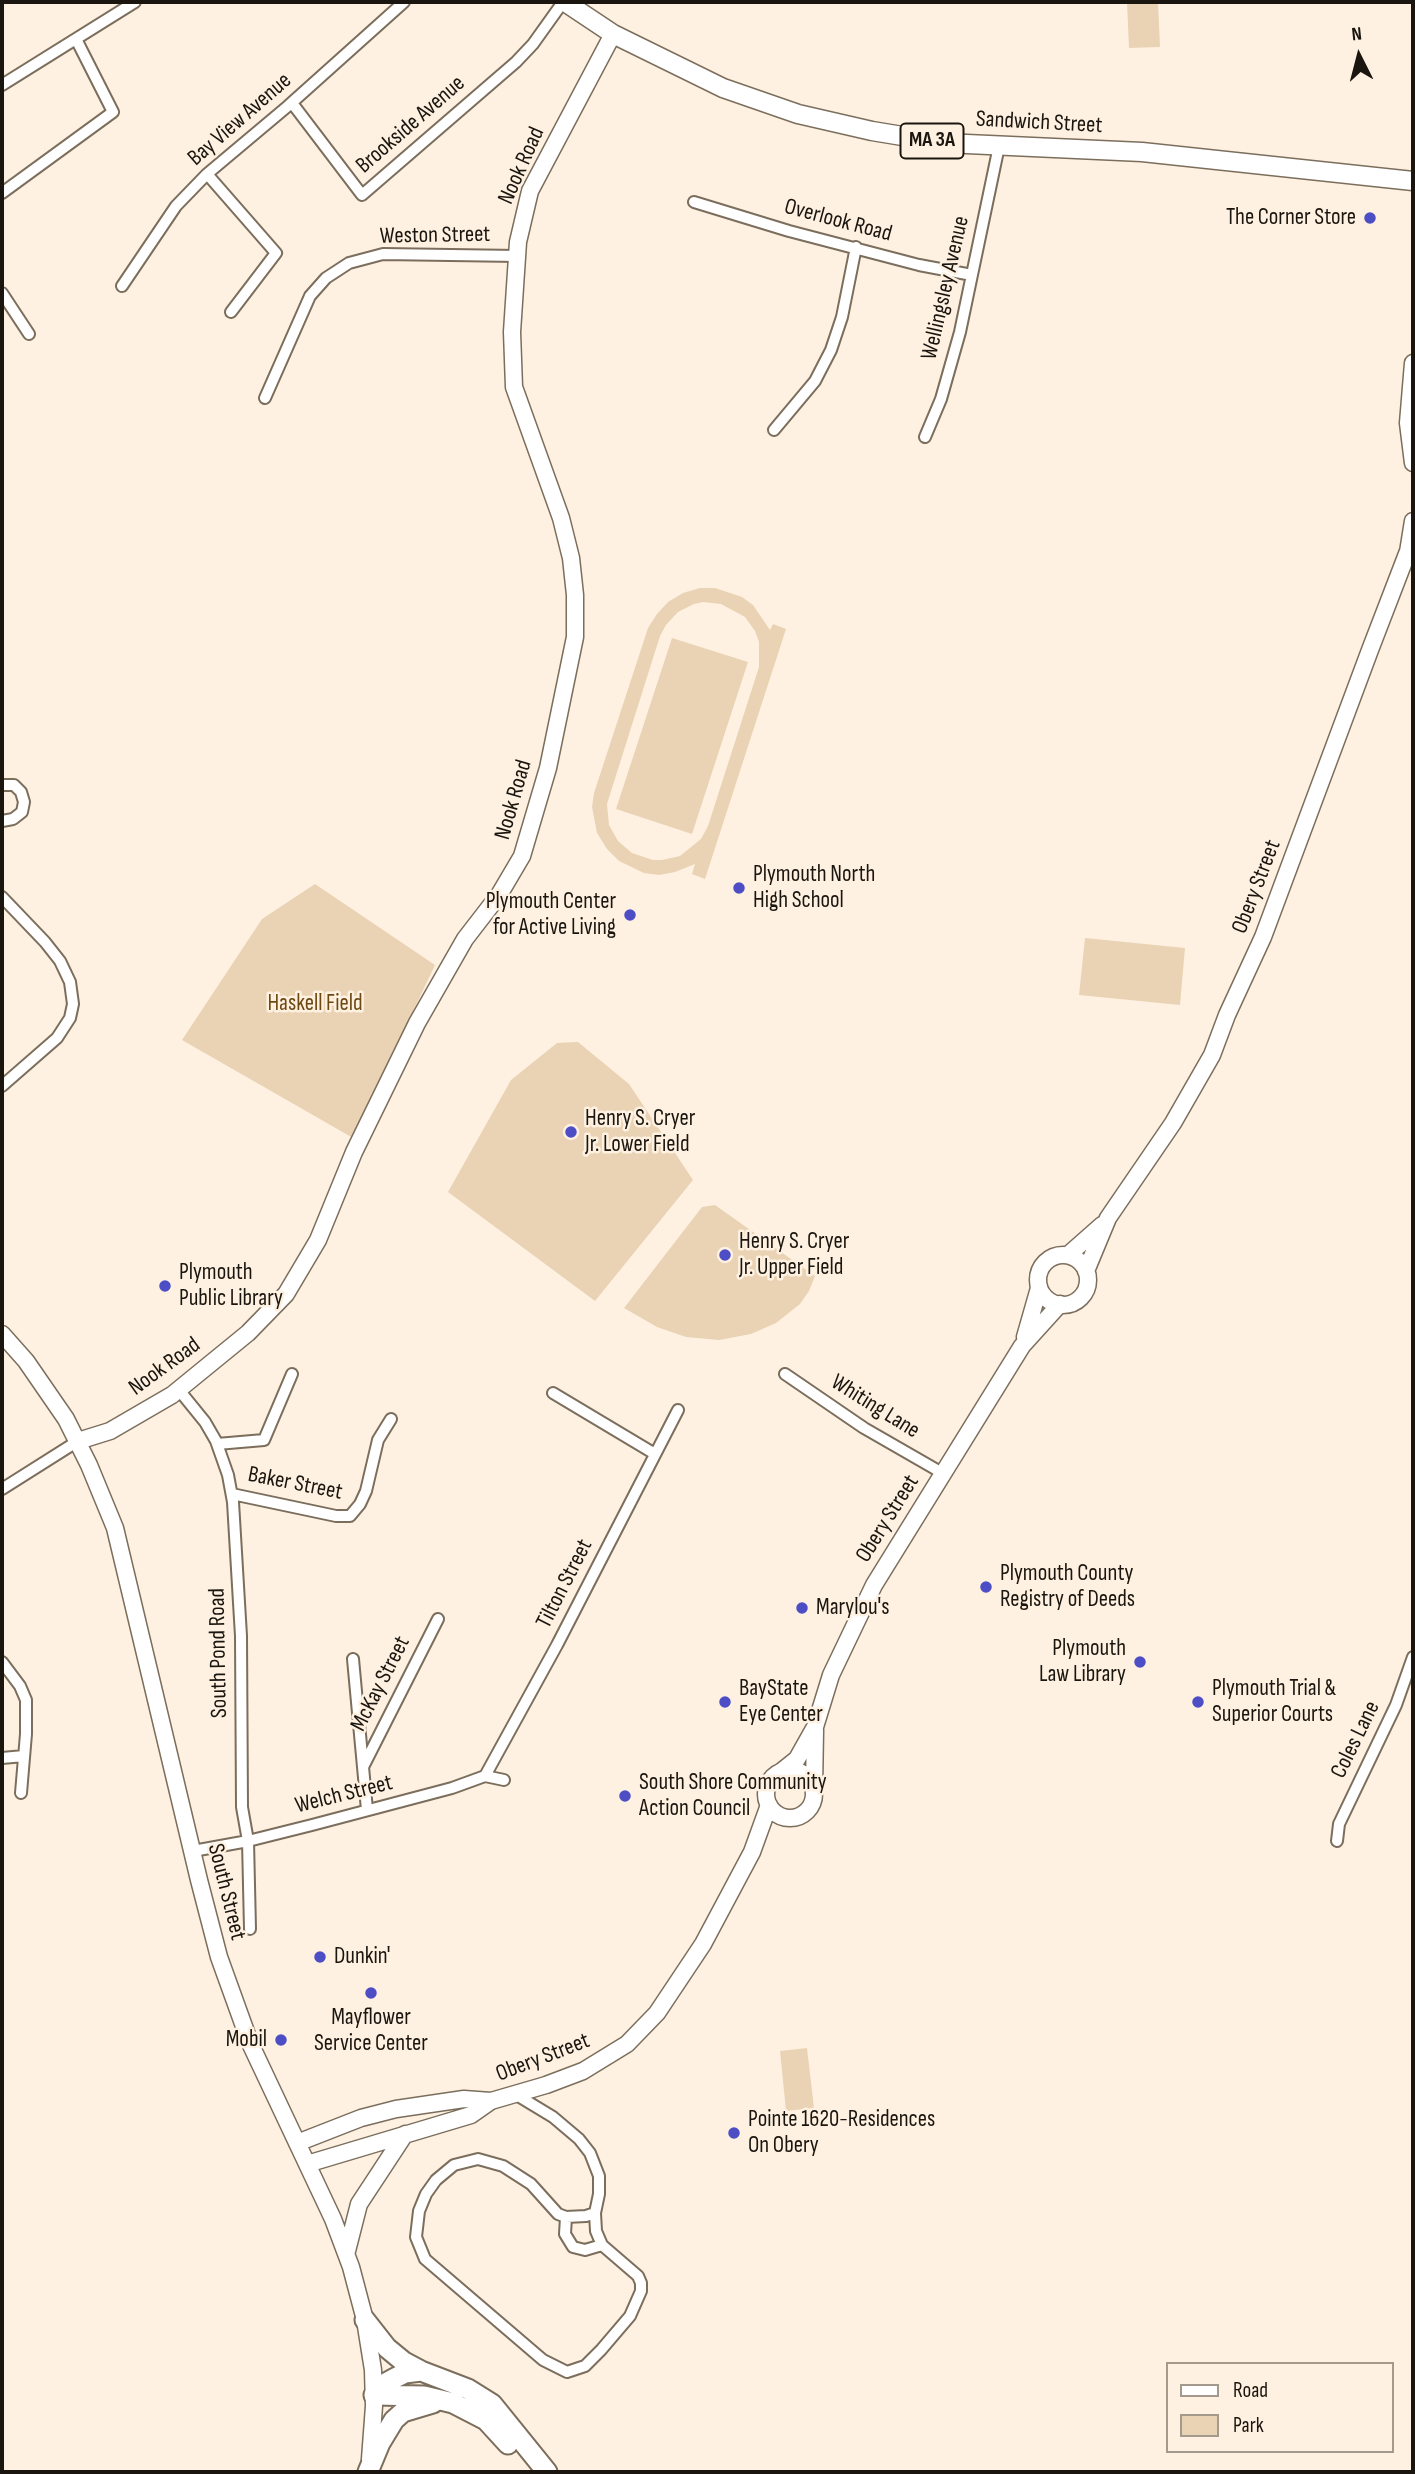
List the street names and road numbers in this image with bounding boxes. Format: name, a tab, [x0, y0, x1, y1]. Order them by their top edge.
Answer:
street label: Bay View Avenue	[183, 68, 297, 172]
street label: Brookside Avenue	[351, 70, 471, 180]
street label: Sandwich Street	[975, 106, 1103, 140]
street label: Nook Road	[493, 123, 551, 209]
road number: MA 3A	[900, 124, 964, 158]
street label: Overlook Road	[781, 193, 895, 249]
street label: Wellingsley Avenue	[916, 213, 976, 363]
street label: Weston Street	[380, 221, 490, 251]
street label: Nook Road	[489, 757, 539, 843]
street label: Obery Street	[1227, 836, 1287, 938]
street label: Nook Road	[124, 1332, 206, 1402]
street label: Whiting Lane	[825, 1369, 925, 1445]
street label: Baker Street	[245, 1461, 345, 1507]
street label: Obery Street	[850, 1470, 926, 1568]
street label: Tilton Street	[531, 1535, 599, 1633]
street label: South Pond Road	[204, 1588, 234, 1718]
street label: McKay Street	[345, 1632, 417, 1736]
street label: Coles Lane	[1326, 1697, 1386, 1783]
street label: Welch Street	[292, 1770, 396, 1820]
street label: South Street	[201, 1841, 251, 1943]
street label: Obery Street	[492, 2028, 594, 2088]

